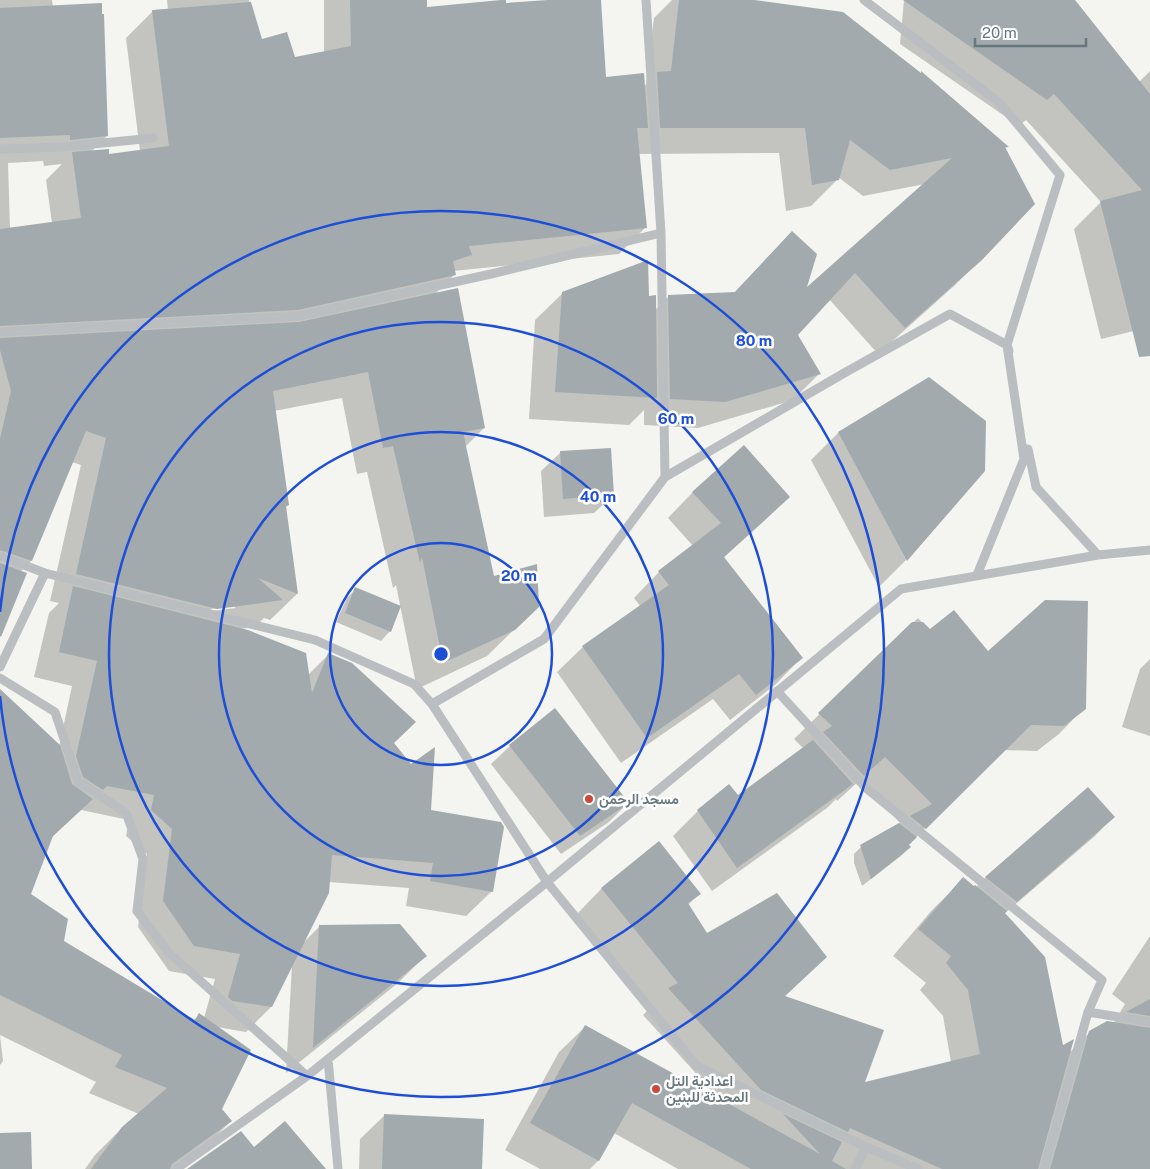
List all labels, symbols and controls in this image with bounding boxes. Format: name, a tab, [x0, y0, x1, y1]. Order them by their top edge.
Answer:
scale bar	[975, 15, 1086, 47]
text: 20 m	[982, 24, 1017, 41]
text: 80 m	[736, 332, 772, 349]
text: 60 m	[658, 410, 694, 427]
text: 40 m	[580, 488, 616, 505]
text: 20 m	[501, 567, 537, 584]
centre of rings	[432, 645, 450, 663]
place label: مسجد الرحمن	[599, 791, 679, 808]
marker: مسجد الرحمن	[583, 793, 595, 805]
place label: اعدادية التل المحدثة للبنين	[666, 1073, 748, 1106]
marker: اعدادية التل المحدثة للبنين	[650, 1083, 662, 1095]

